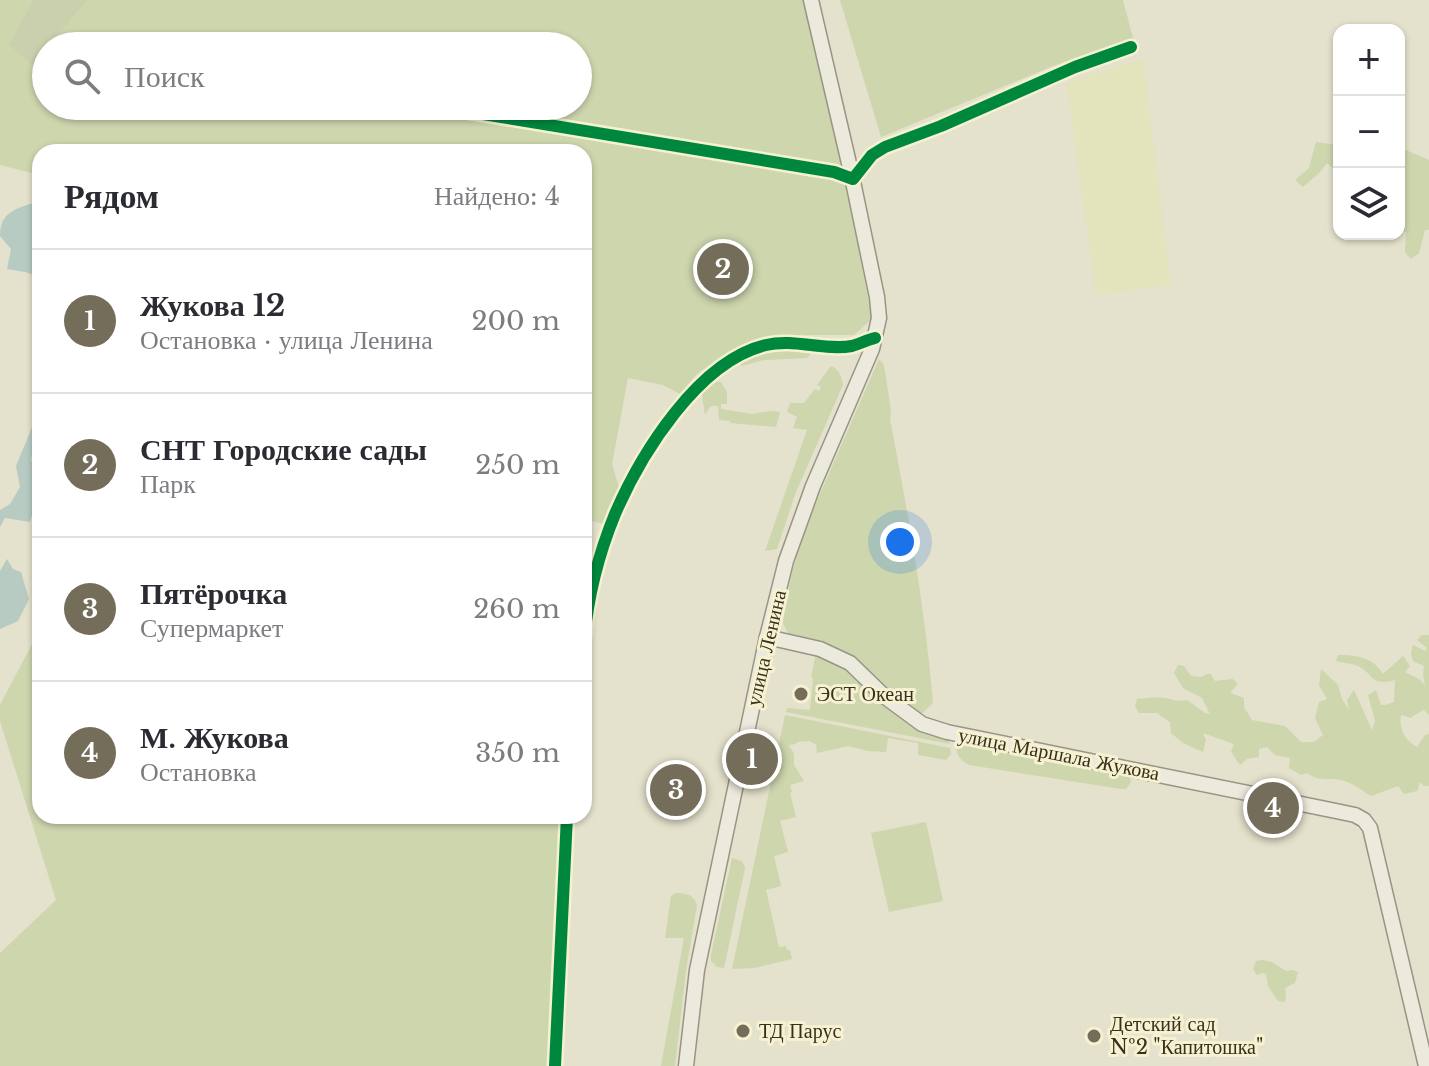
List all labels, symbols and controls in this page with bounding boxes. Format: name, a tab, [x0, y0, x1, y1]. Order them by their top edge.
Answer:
map controls	[1333, 24, 1405, 240]
button: +	[1333, 24, 1405, 96]
search box	[32, 32, 592, 120]
icon: search	[60, 54, 104, 98]
text: Поиск	[124, 58, 205, 95]
button: −	[1333, 96, 1405, 168]
button: layers	[1333, 168, 1405, 240]
text: Рядом	[64, 175, 159, 217]
text: Найдено: 4	[434, 180, 560, 212]
pin: 2	[697, 239, 749, 299]
text: Жукова 12	[140, 287, 285, 324]
text: 1	[84, 305, 96, 337]
text: 200 m	[471, 305, 560, 337]
text: Остановка · улица Ленина	[140, 324, 433, 356]
text: СНТ Городские сады	[140, 431, 427, 468]
text: 2	[82, 449, 98, 481]
text: 250 m	[475, 449, 560, 481]
text: Парк	[140, 468, 196, 500]
your location	[880, 522, 920, 562]
text: Пятёрочка	[140, 575, 287, 612]
street label: улица Ленина	[741, 587, 791, 708]
text: 3	[82, 593, 98, 625]
text: 260 m	[473, 593, 560, 625]
text: Супермаркет	[140, 612, 283, 644]
place label: ЭСТ Океан	[817, 682, 914, 706]
marker: ЭСТ Океан	[792, 685, 810, 703]
text: М. Жукова	[140, 719, 289, 756]
street label: улица Маршала Жукова	[956, 723, 1162, 785]
pin: 1	[726, 729, 778, 789]
text: 4	[81, 737, 99, 769]
text: 350 m	[475, 737, 560, 769]
text: Остановка	[140, 756, 257, 788]
pin: 3	[650, 760, 702, 820]
pin: 4	[1247, 778, 1299, 838]
place label: Детский сад №2 "Капитошка"	[1110, 1012, 1263, 1059]
place label: ТД Парус	[759, 1019, 841, 1043]
marker: ТД Парус	[734, 1022, 752, 1040]
marker: Детский сад №2 "Капитошка"	[1085, 1027, 1103, 1045]

